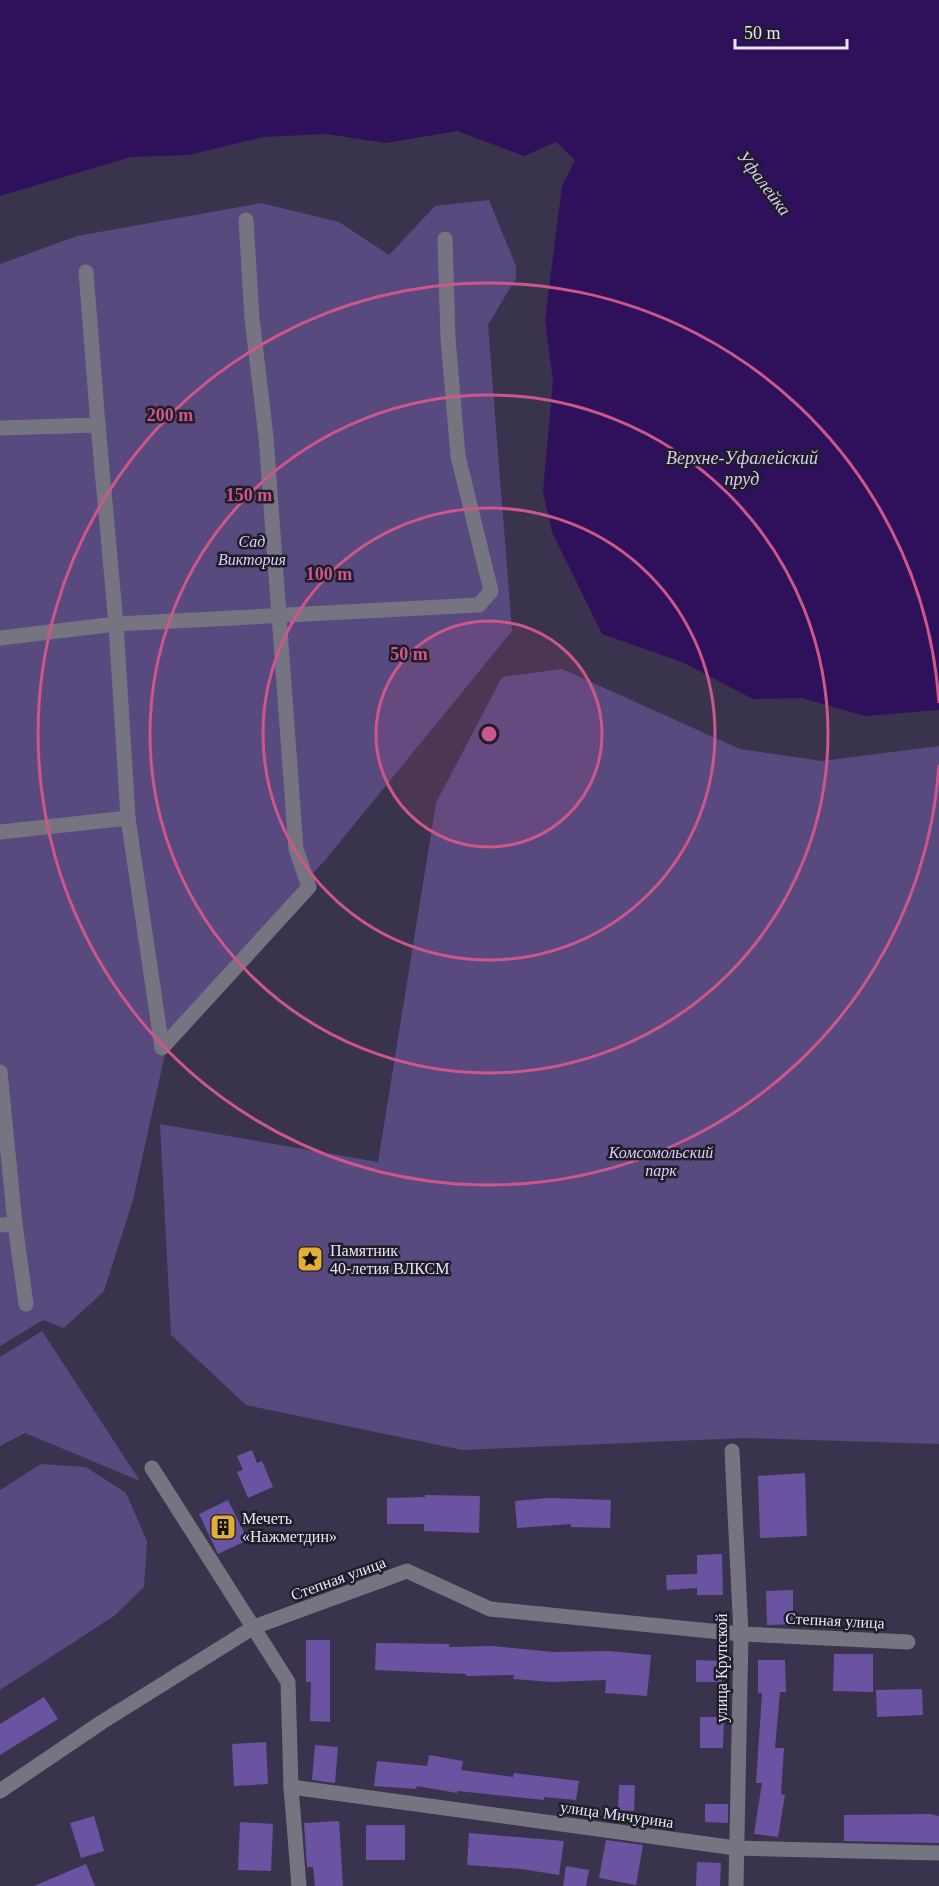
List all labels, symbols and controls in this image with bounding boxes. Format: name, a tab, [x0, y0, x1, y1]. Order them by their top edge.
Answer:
scale bar	[735, 12, 848, 50]
text: 50 m	[744, 23, 781, 43]
water label: Уфалейка	[733, 147, 795, 219]
text: 200 m	[147, 405, 193, 425]
water label: Верхне-Уфалейский пруд	[666, 448, 818, 489]
text: 150 m	[226, 485, 272, 505]
park label: Сад Виктория	[218, 533, 286, 569]
text: 100 m	[306, 564, 352, 584]
text: 50 m	[390, 644, 428, 664]
centre of rings	[479, 724, 499, 744]
park label: Комсомольский парк	[608, 1144, 713, 1180]
place label: Памятник 40-летия ВЛКСМ	[330, 1242, 449, 1277]
place icon: Памятник 40-летия ВЛКСМ	[295, 1244, 325, 1274]
place label: Мечеть «Нажметдин»	[242, 1510, 337, 1546]
building icon: Мечеть «Нажметдин»	[208, 1512, 238, 1542]
street label: Степная улица	[288, 1553, 388, 1604]
street label: Степная улица	[785, 1609, 885, 1633]
street label: улица Крупской	[713, 1613, 731, 1723]
street label: улица Мичурина	[559, 1798, 675, 1832]

